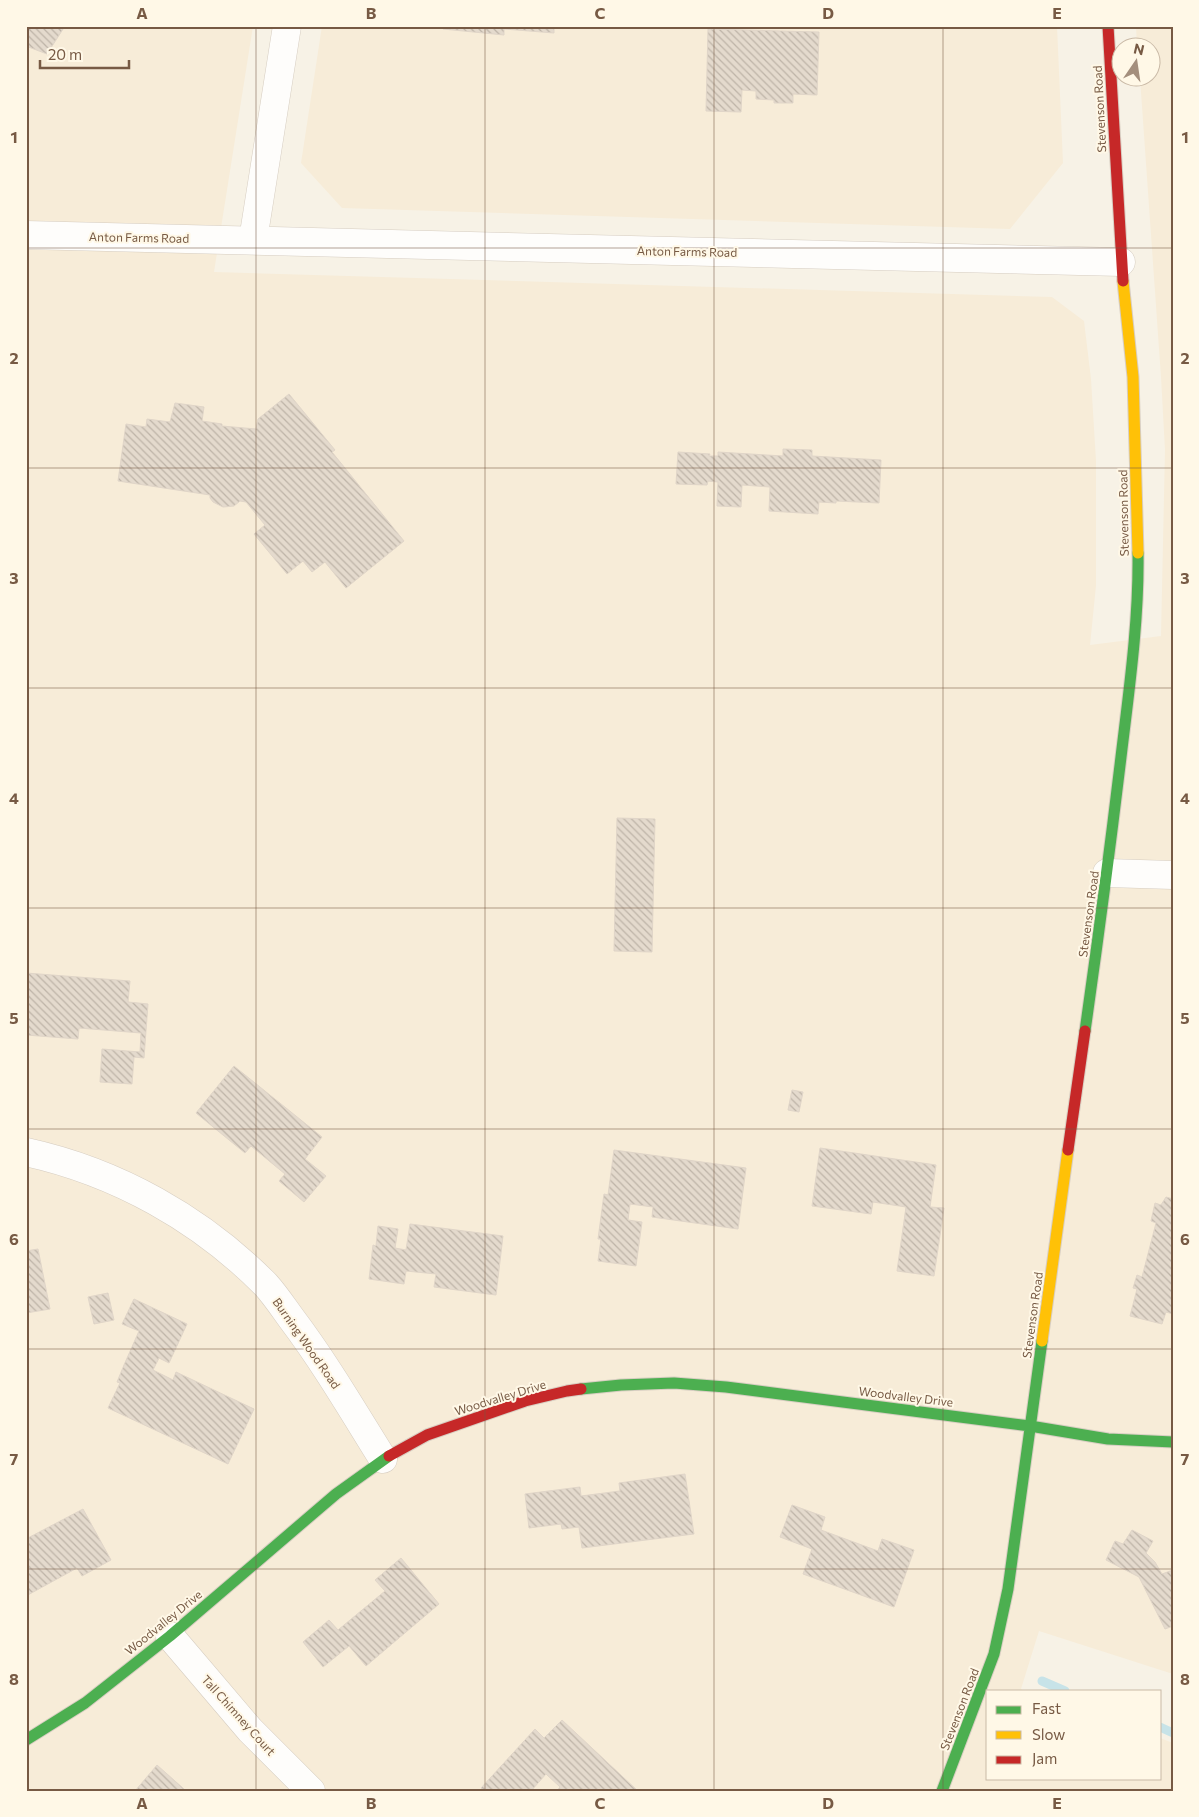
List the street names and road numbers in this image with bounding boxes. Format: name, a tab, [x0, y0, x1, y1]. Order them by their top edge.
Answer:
street label: Stevenson Road	[1090, 65, 1108, 153]
street label: Anton Farms Road	[89, 229, 189, 245]
street label: Anton Farms Road	[637, 243, 737, 259]
street label: Stevenson Road	[1115, 469, 1131, 557]
street label: Stevenson Road	[1075, 870, 1101, 958]
street label: Stevenson Road	[1019, 1271, 1045, 1359]
street label: Burning Wood Road	[270, 1295, 344, 1391]
street label: Woodvalley Drive	[453, 1376, 547, 1418]
street label: Woodvalley Drive	[858, 1383, 954, 1409]
street label: Woodvalley Drive	[122, 1587, 204, 1657]
street label: Stevenson Road	[937, 1666, 981, 1752]
street label: Tall Chimney Court	[199, 1672, 279, 1758]

